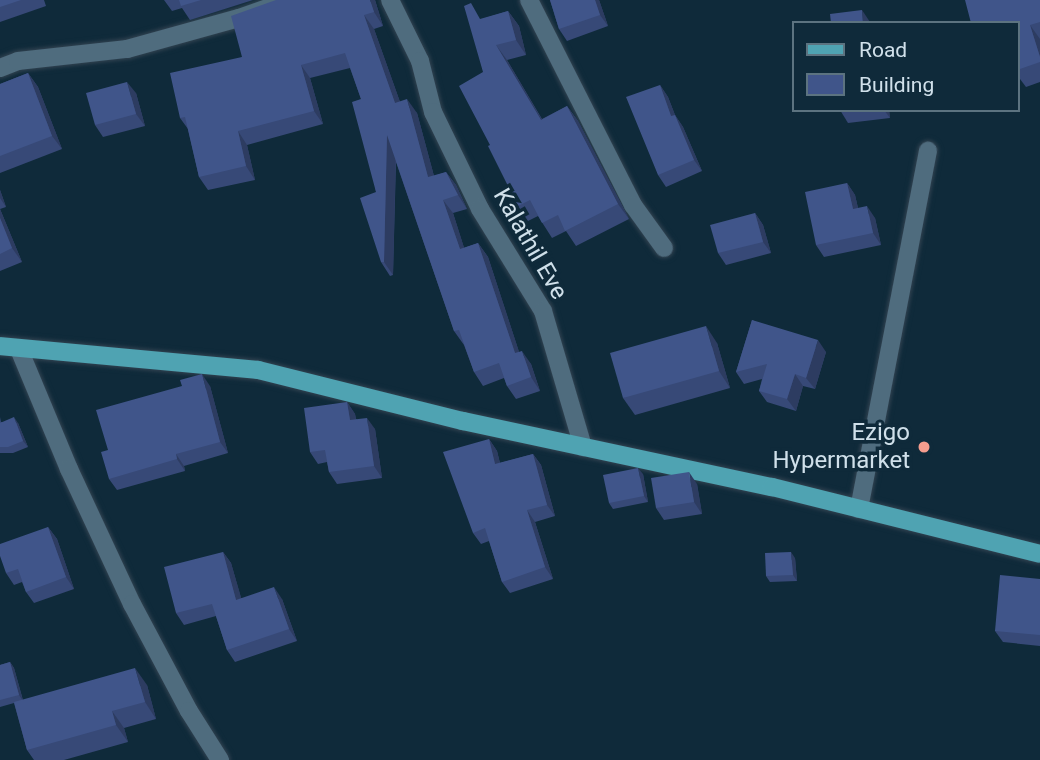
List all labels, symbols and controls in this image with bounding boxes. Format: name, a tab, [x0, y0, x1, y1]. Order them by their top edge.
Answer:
legend	[792, 21, 1019, 112]
text: Road	[859, 38, 907, 62]
text: Building	[859, 73, 934, 97]
street label: Kalathil Eve	[487, 183, 573, 305]
place label: Ezigo Hypermarket	[772, 419, 910, 475]
marker: Ezigo Hypermarket	[916, 439, 932, 455]

